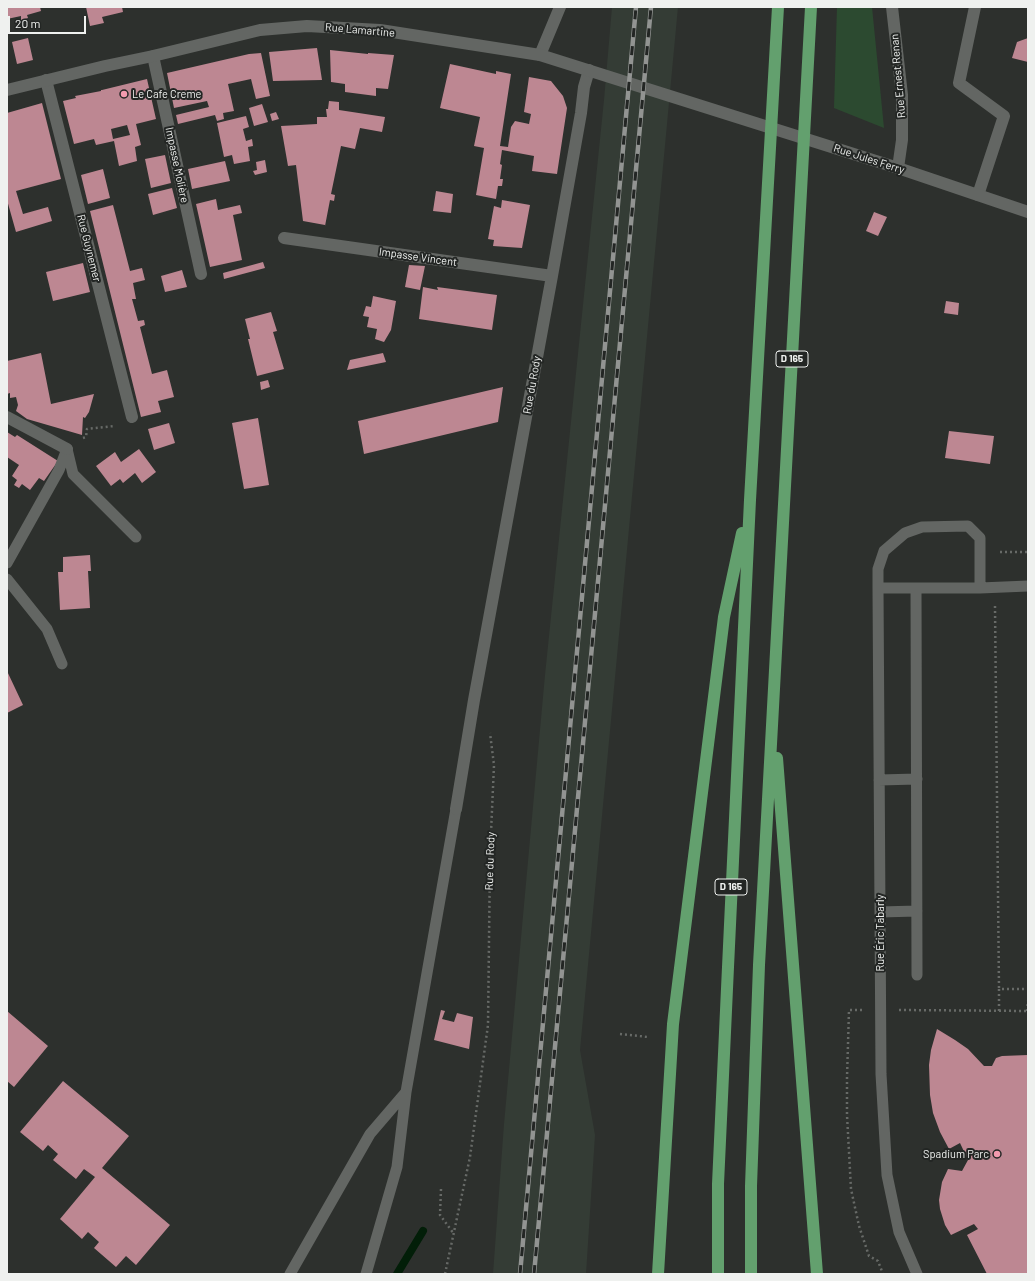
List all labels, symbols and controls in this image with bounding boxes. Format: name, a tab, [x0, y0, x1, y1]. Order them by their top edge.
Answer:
scale bar	[10, 8, 88, 34]
text: 20 m	[15, 16, 41, 30]
street label: Rue Lamartine	[325, 20, 395, 40]
street label: Rue Ernest Renan	[888, 33, 908, 119]
place label: Le Cafe Creme	[132, 87, 201, 101]
marker: Le Cafe Creme	[119, 89, 129, 99]
street label: Impasse Molière	[163, 126, 191, 204]
street label: Rue Jules Ferry	[832, 141, 906, 177]
street label: Rue Guynemer	[74, 213, 104, 283]
street label: Impasse Vincent	[378, 245, 458, 269]
road number: D 165	[776, 351, 808, 367]
street label: Rue du Rody	[520, 355, 544, 415]
street label: Rue du Rody	[482, 832, 498, 890]
road number: D 165	[715, 879, 747, 895]
street label: Rue Éric Tabarly	[873, 894, 887, 972]
place label: Spadium Parc	[923, 1147, 989, 1161]
marker: Spadium Parc	[992, 1149, 1002, 1159]

